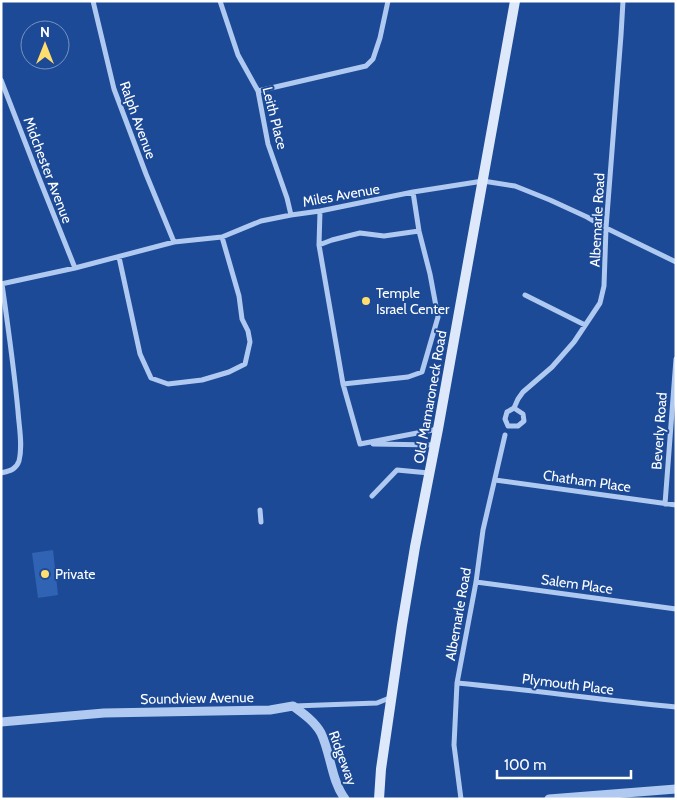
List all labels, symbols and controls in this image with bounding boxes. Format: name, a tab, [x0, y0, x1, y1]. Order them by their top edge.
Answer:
north arrow	[20, 20, 70, 70]
text: N	[40, 23, 50, 41]
street label: Ralph Avenue	[116, 79, 160, 161]
street label: Leith Place	[259, 85, 291, 151]
street label: Midchester Avenue	[19, 114, 77, 226]
street label: Albemarle Road	[586, 173, 608, 267]
street label: Miles Avenue	[301, 179, 381, 211]
place label: Temple Israel Center	[376, 284, 450, 318]
marker: Temple Israel Center	[360, 295, 372, 307]
street label: Old Mamaroneck Road	[409, 329, 451, 465]
street label: Beverly Road	[647, 392, 671, 470]
street label: Chatham Place	[542, 466, 632, 496]
place label: Private	[55, 565, 96, 583]
street label: Albemarle Road	[441, 566, 475, 662]
marker: Private	[39, 568, 51, 580]
street label: Salem Place	[540, 570, 614, 598]
street label: Plymouth Place	[521, 669, 615, 699]
street label: Soundview Avenue	[140, 688, 254, 708]
street label: Ridgeway	[325, 728, 361, 788]
scale bar	[497, 748, 631, 780]
text: 100 m	[504, 756, 546, 774]

